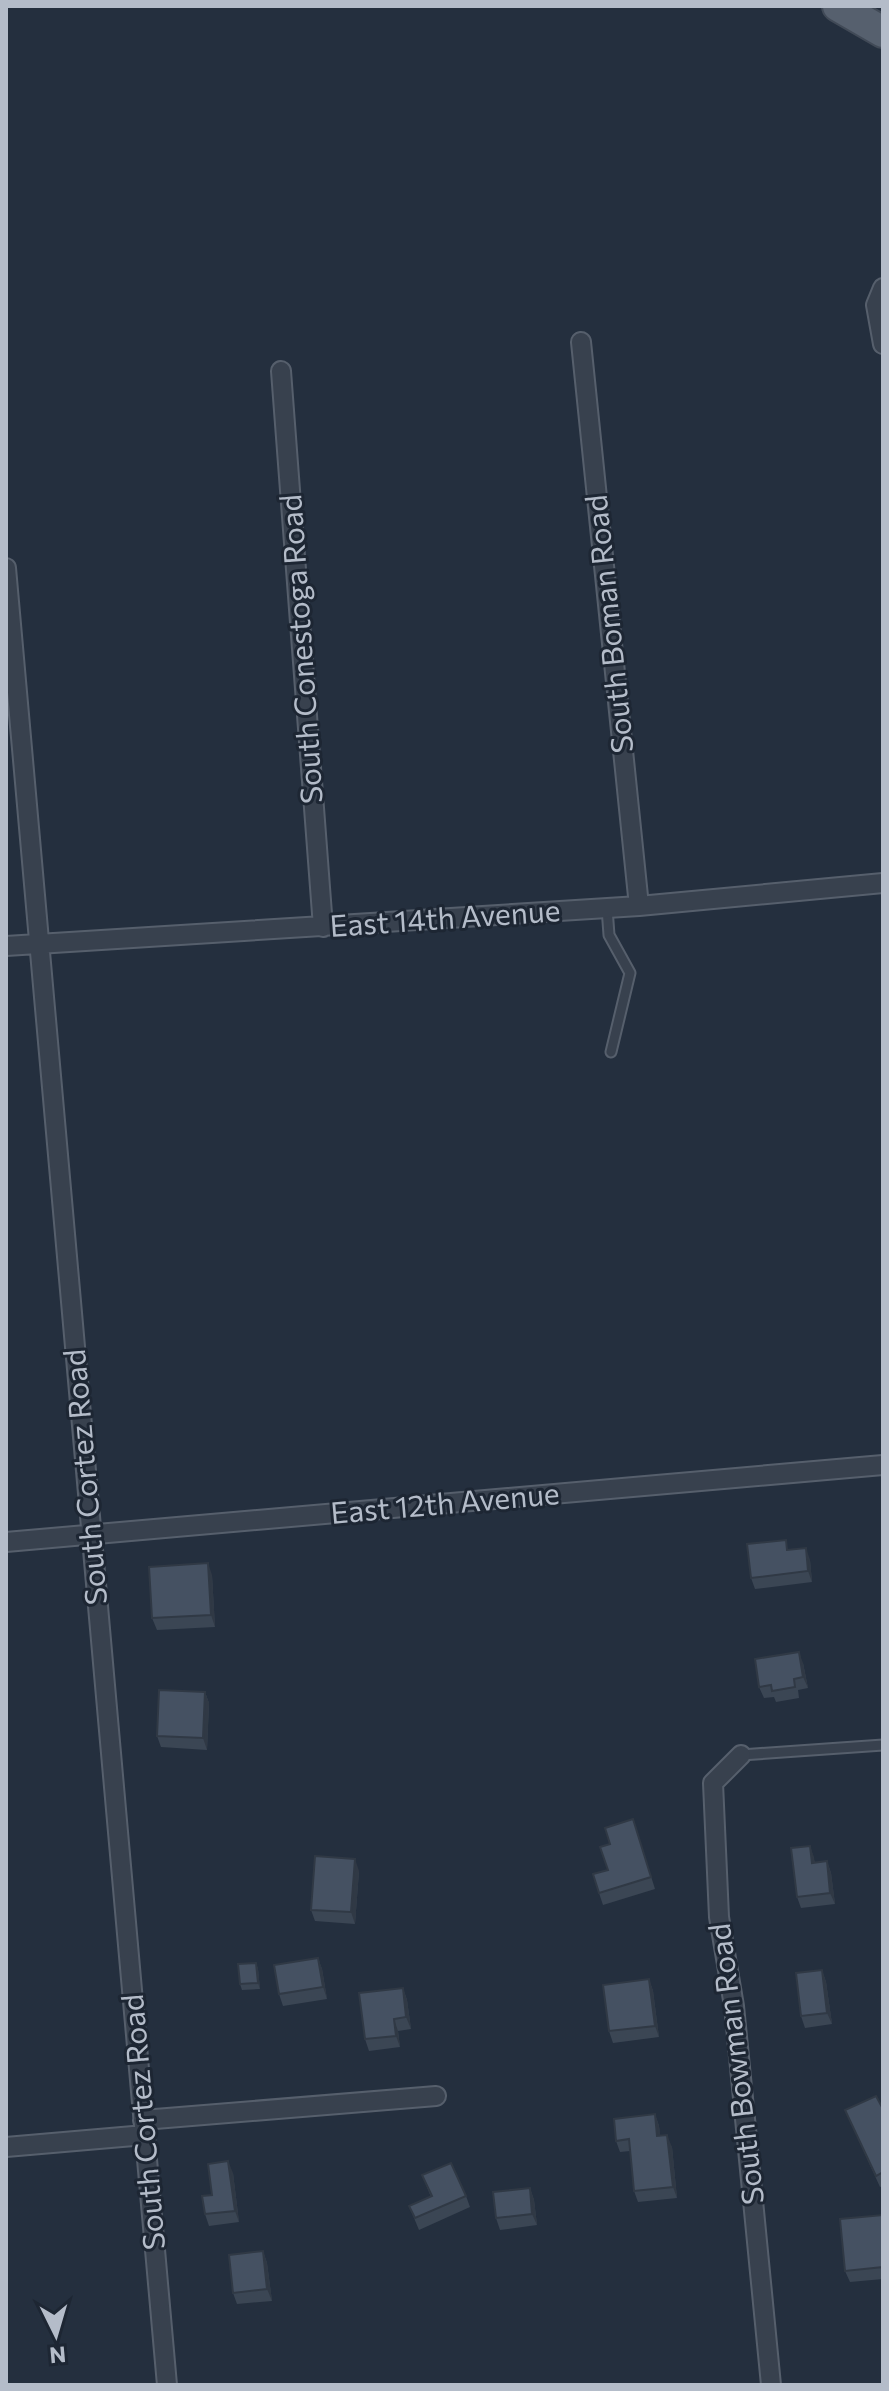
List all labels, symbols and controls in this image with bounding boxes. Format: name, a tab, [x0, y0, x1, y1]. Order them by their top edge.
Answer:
street label: South Conestoga Road	[270, 493, 329, 805]
street label: South Boman Road	[576, 493, 639, 755]
street label: East 14th Avenue	[328, 890, 561, 943]
street label: South Cortez Road	[54, 1348, 113, 1607]
street label: East 12th Avenue	[329, 1473, 561, 1530]
street label: South Bowman Road	[699, 1922, 770, 2207]
street label: South Cortez Road	[112, 1993, 171, 2252]
north arrow	[16, 2295, 96, 2375]
text: N	[48, 2341, 67, 2370]

